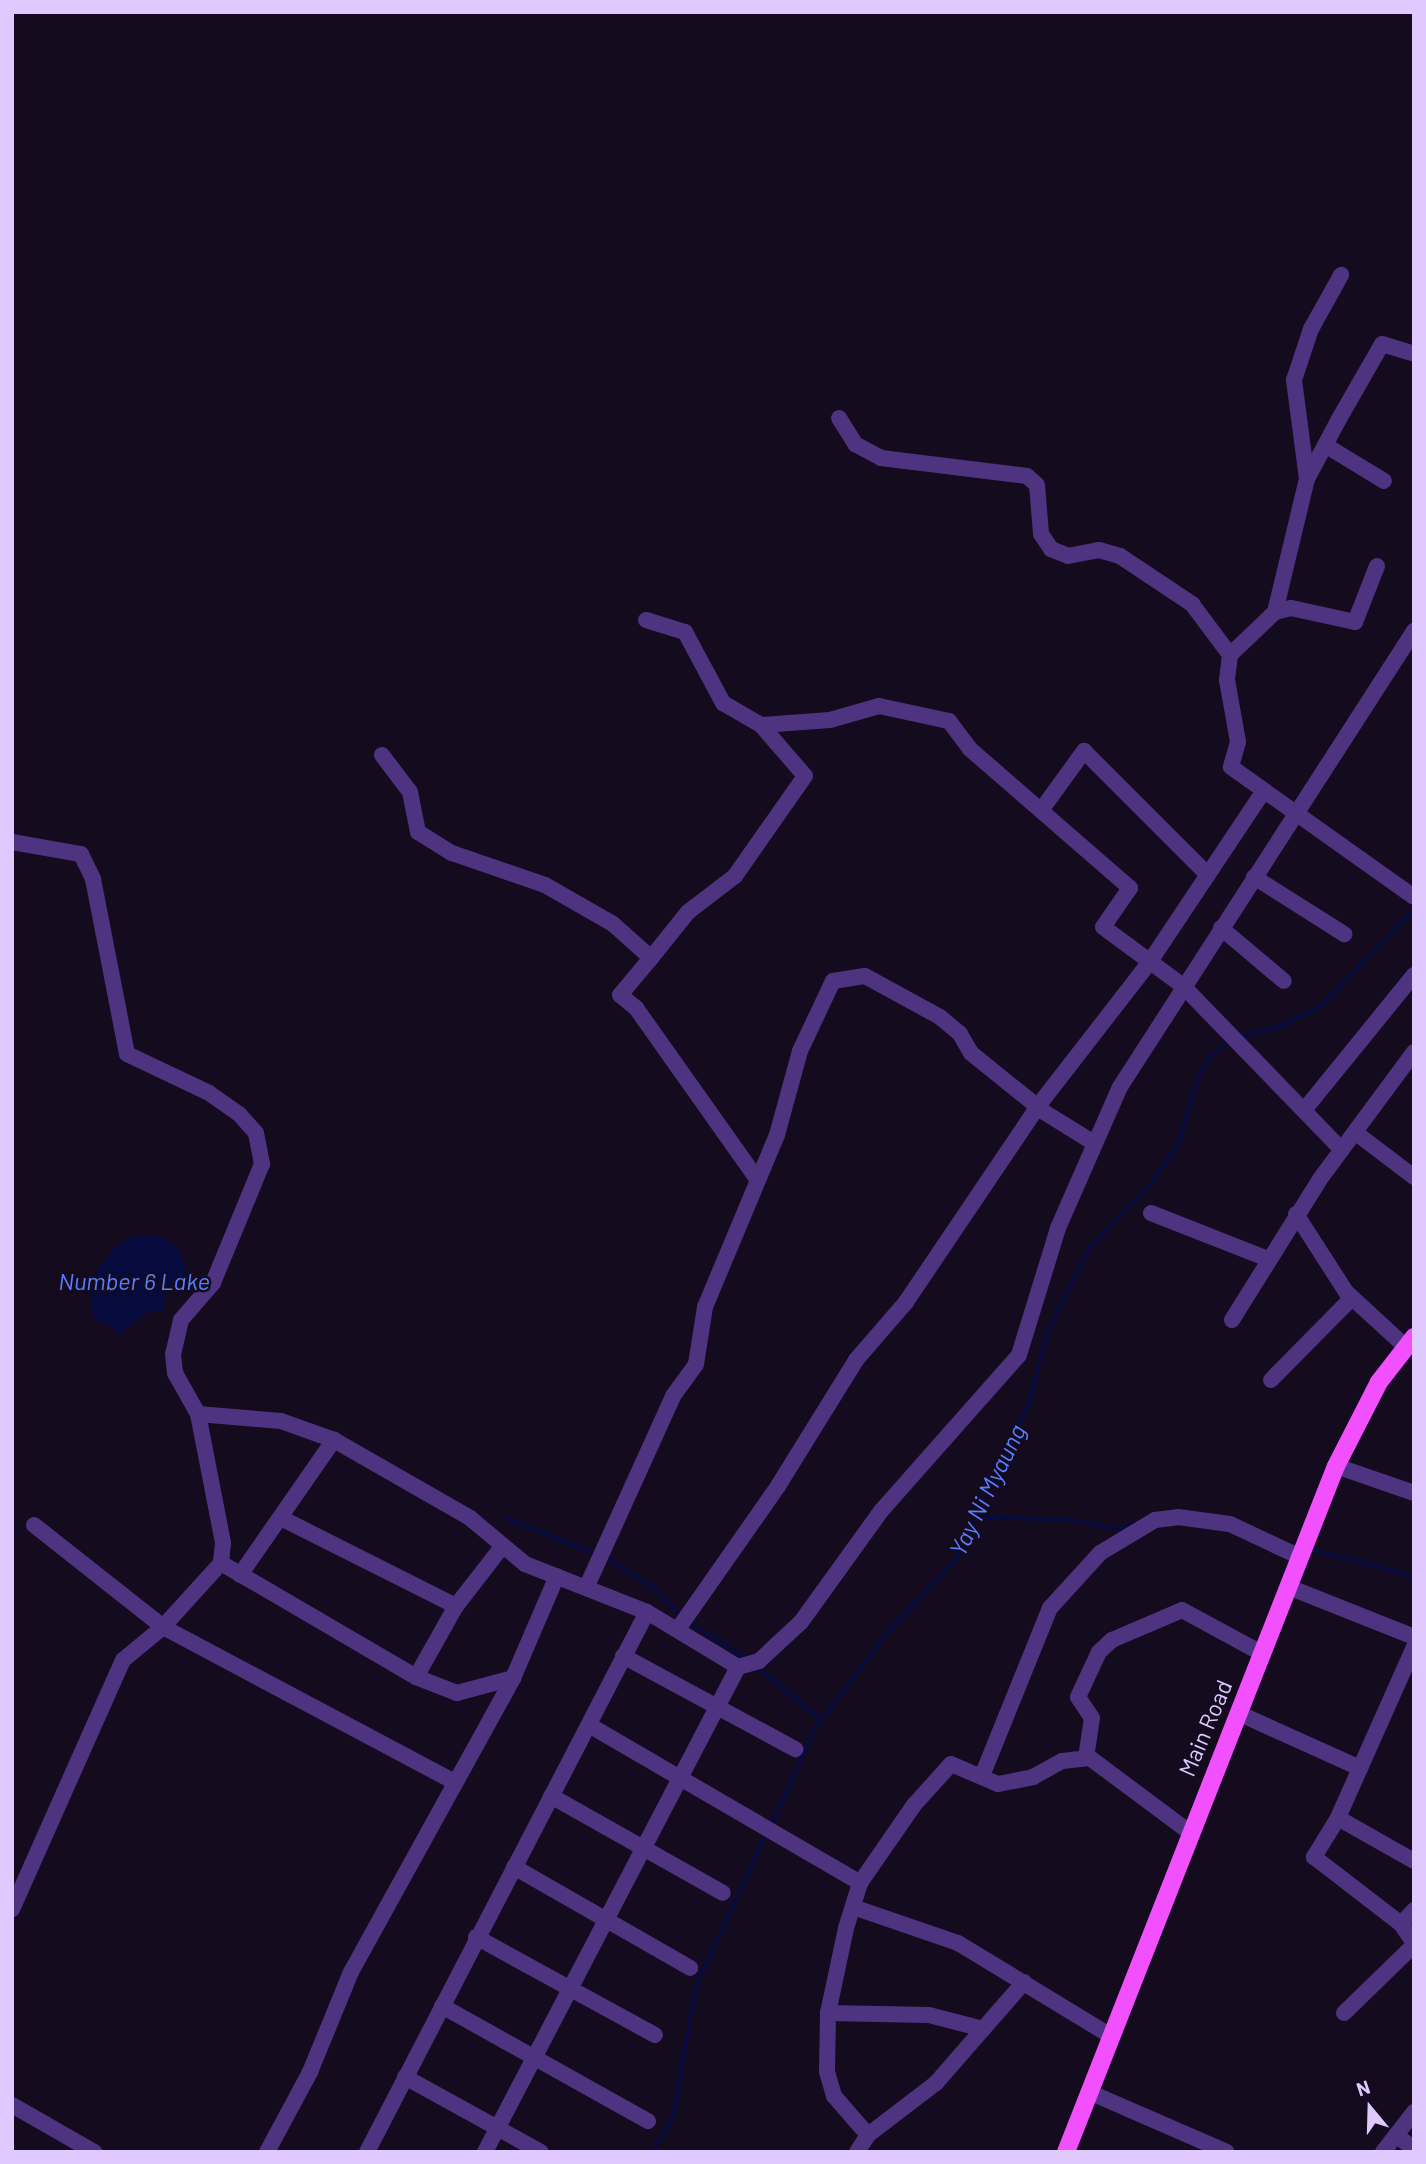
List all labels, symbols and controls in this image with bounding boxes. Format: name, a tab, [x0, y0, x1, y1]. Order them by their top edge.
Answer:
water label: Number 6 Lake	[58, 1267, 210, 1295]
water label: Yay Ni Myaung	[943, 1419, 1031, 1561]
street label: Main Road	[1172, 1676, 1238, 1780]
north arrow	[1335, 2073, 1405, 2143]
text: N	[1353, 2075, 1373, 2101]

